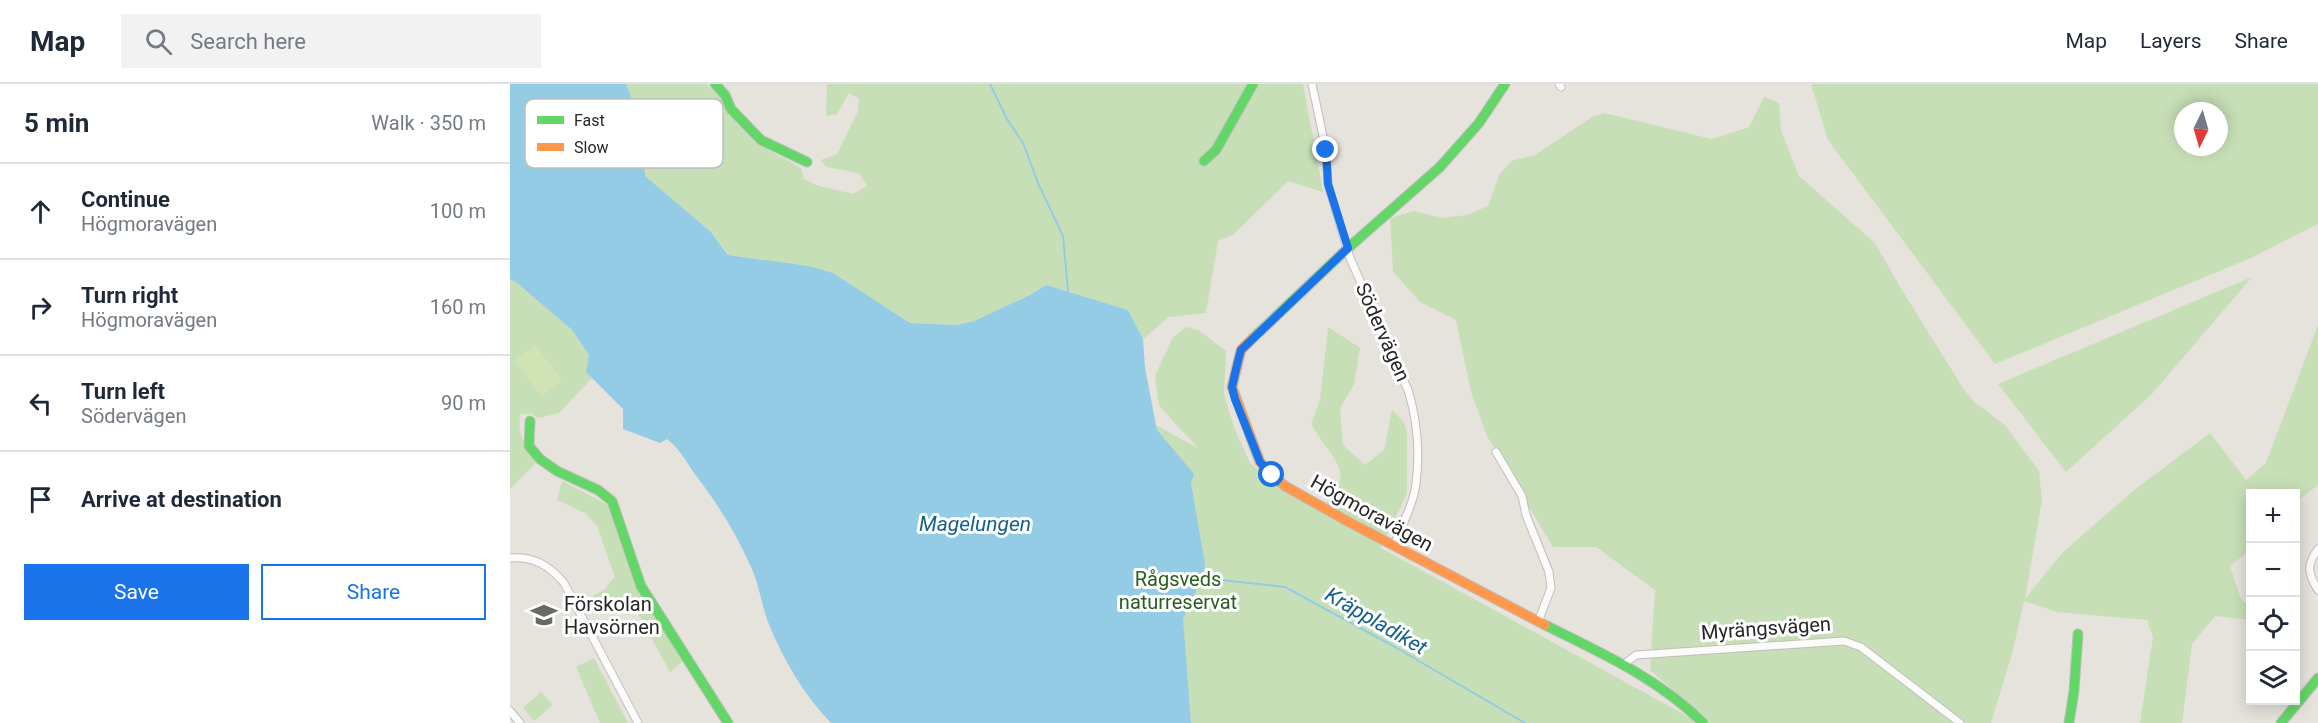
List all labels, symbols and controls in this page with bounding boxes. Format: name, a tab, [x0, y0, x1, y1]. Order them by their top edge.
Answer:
search box	[121, 14, 541, 68]
text: Map	[30, 25, 85, 58]
icon: search	[142, 25, 175, 58]
text: Search here	[190, 29, 306, 54]
text: Map	[2065, 29, 2107, 53]
text: Layers	[2140, 29, 2201, 53]
text: Share	[2234, 29, 2288, 53]
legend	[525, 99, 723, 168]
north arrow	[2174, 102, 2228, 156]
text: 5 min	[24, 108, 89, 138]
text: Walk · 350 m	[371, 111, 486, 135]
text: Fast	[574, 111, 605, 130]
route end	[1312, 136, 1338, 162]
text: Slow	[574, 138, 609, 157]
text: Continue	[81, 187, 170, 212]
icon: ahead	[24, 195, 57, 228]
text: 100 m	[430, 199, 486, 223]
text: Högmoravägen	[81, 212, 217, 236]
street label: Södervägen	[1351, 279, 1415, 385]
text: Turn right	[81, 283, 178, 308]
icon: right	[24, 291, 57, 324]
text: 160 m	[430, 295, 486, 319]
text: Högmoravägen	[81, 308, 217, 332]
text: Turn left	[81, 379, 165, 404]
icon: left	[24, 387, 57, 420]
text: 90 m	[441, 391, 486, 415]
text: Södervägen	[81, 404, 186, 428]
route start	[1258, 461, 1284, 487]
street label: Högmoravägen	[1307, 469, 1437, 557]
icon: arrive	[24, 483, 57, 516]
text: Arrive at destination	[81, 487, 282, 512]
map controls	[2246, 489, 2300, 705]
button: +	[2246, 489, 2300, 543]
water label: Magelungen	[919, 512, 1031, 536]
button: −	[2246, 543, 2300, 597]
button: Save	[24, 564, 249, 620]
button: Share	[261, 564, 486, 620]
park label: Rågsveds naturreservat	[1119, 567, 1237, 614]
water label: Kräppladiket	[1321, 582, 1431, 660]
place label: Förskolan Havsörnen	[564, 592, 660, 639]
button: locate	[2246, 597, 2300, 651]
school or university icon: Förskolan Havsörnen	[529, 600, 559, 630]
street label: Myrängsvägen	[1700, 611, 1832, 645]
button: layers	[2246, 651, 2300, 705]

